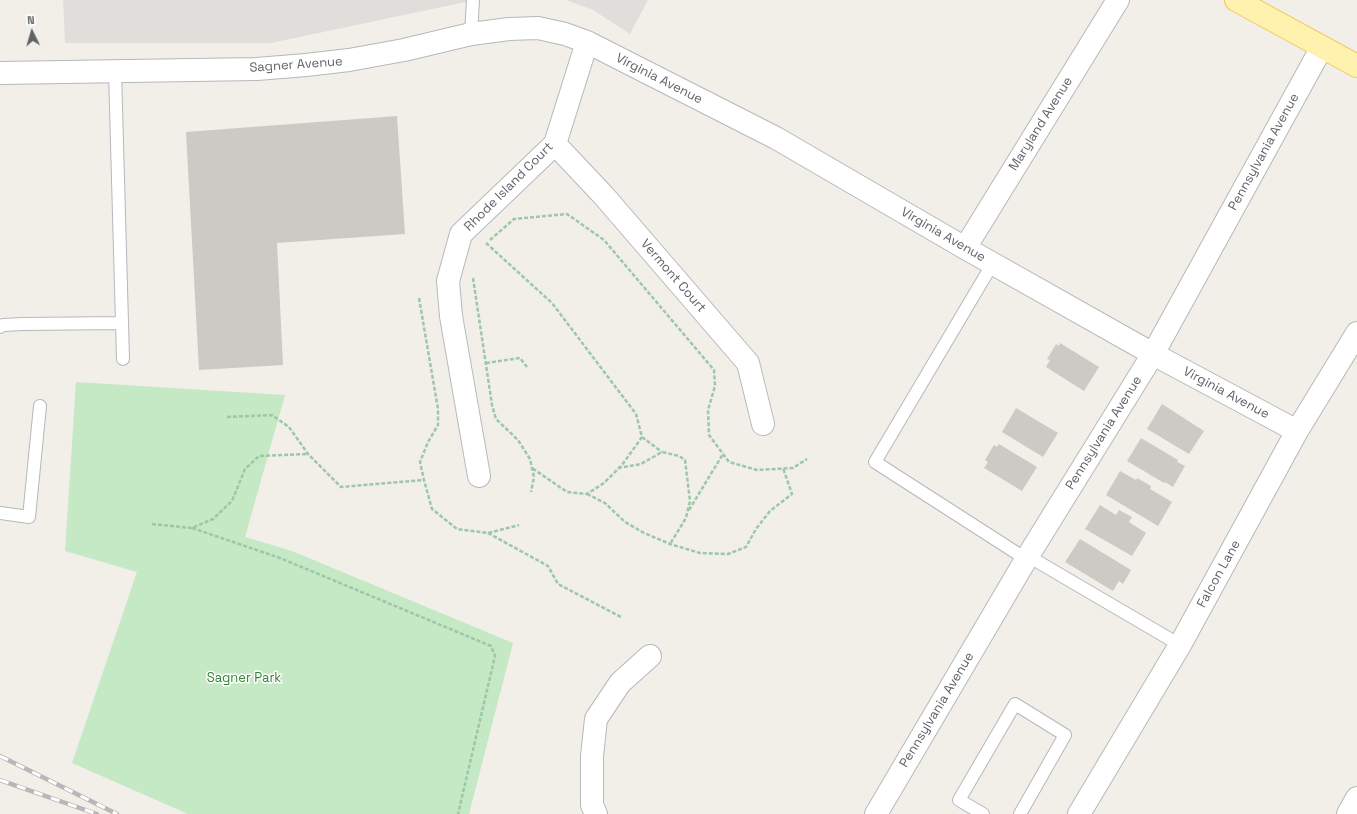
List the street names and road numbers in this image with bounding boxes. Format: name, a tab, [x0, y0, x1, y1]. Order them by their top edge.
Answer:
street label: Virginia Avenue	[613, 50, 705, 108]
street label: Sagner Avenue	[249, 54, 343, 76]
street label: Maryland Avenue	[1006, 74, 1076, 174]
street label: Pennsylvania Avenue	[1225, 91, 1303, 213]
street label: Rhode Island Court	[461, 139, 557, 235]
street label: Virginia Avenue	[898, 204, 988, 266]
street label: Vermont Court	[637, 236, 709, 316]
street label: Virginia Avenue	[1180, 364, 1272, 422]
street label: Pennsylvania Avenue	[1063, 373, 1145, 493]
street label: Falcon Lane	[1194, 537, 1244, 611]
street label: Pennsylvania Avenue	[896, 650, 978, 770]

